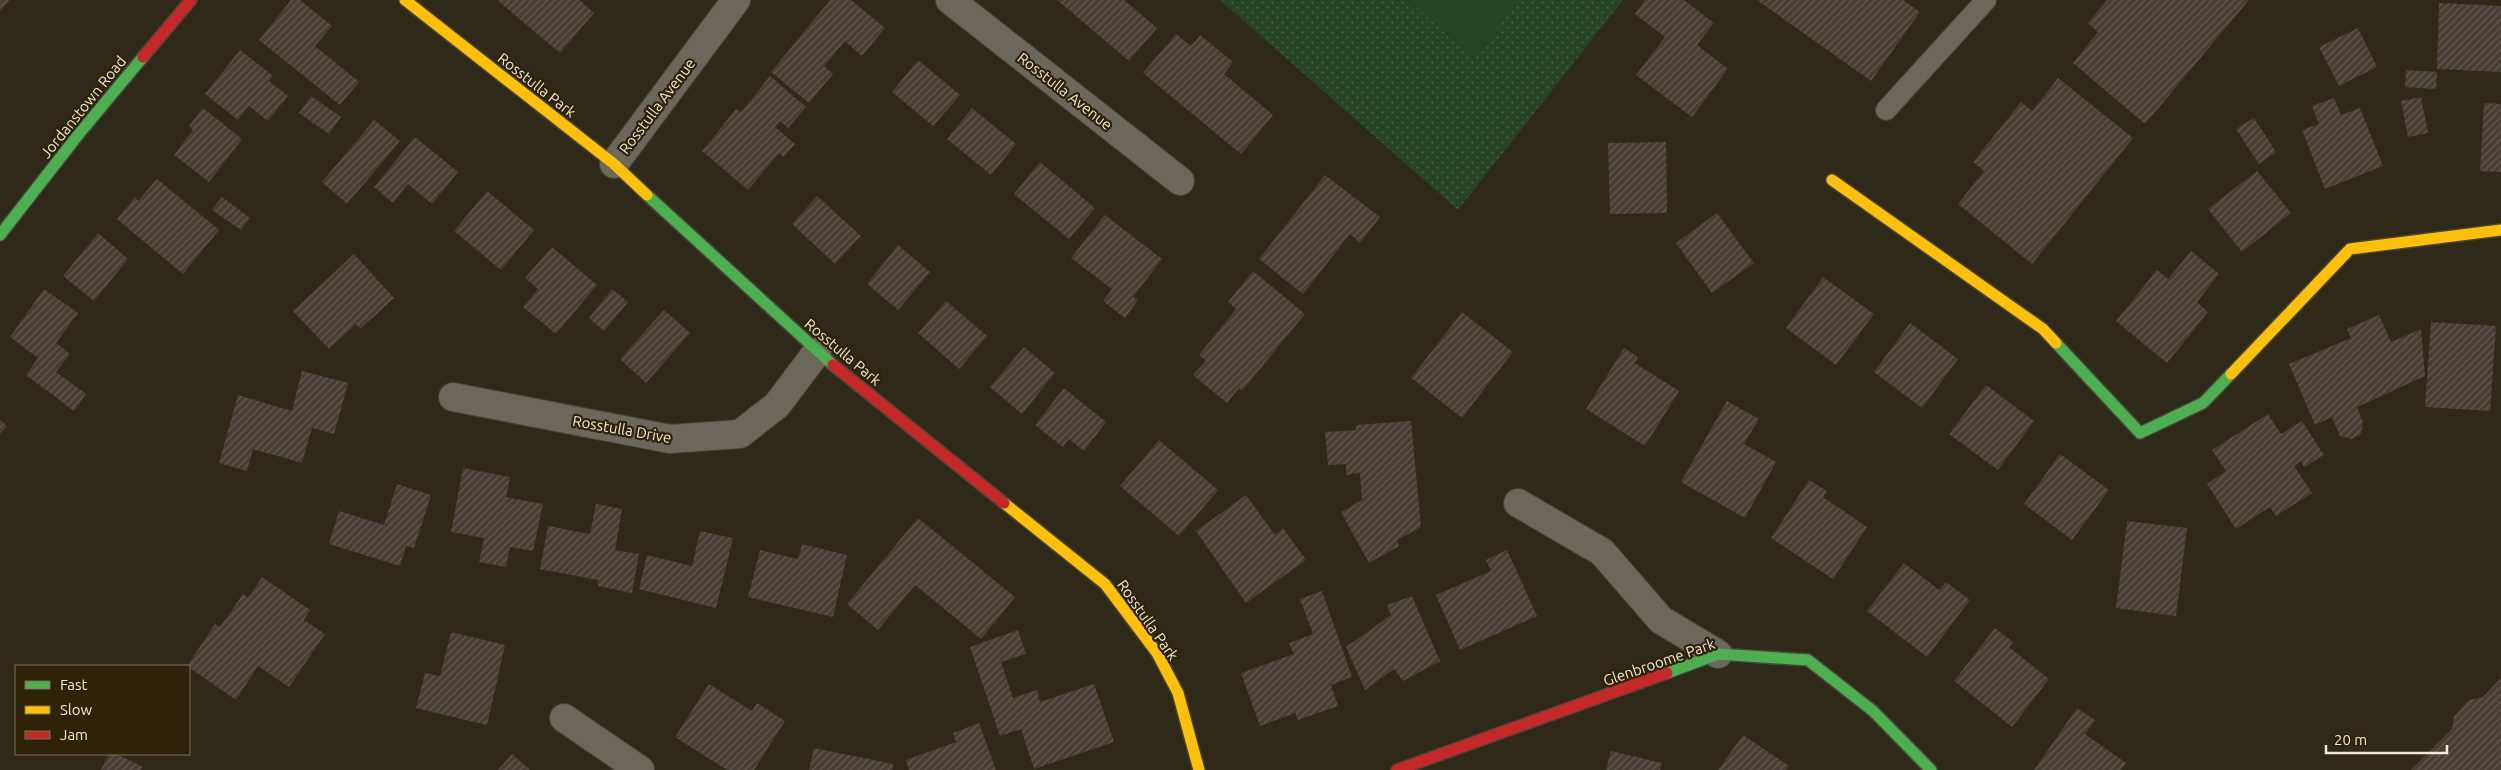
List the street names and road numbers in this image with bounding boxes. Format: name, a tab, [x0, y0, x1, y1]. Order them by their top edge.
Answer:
street label: Rosstulla Park	[495, 49, 580, 121]
street label: Rosstulla Avenue	[1014, 49, 1116, 133]
street label: Jordanstown Road	[37, 53, 129, 161]
street label: Rosstulla Avenue	[616, 55, 698, 157]
street label: Rosstulla Park	[801, 315, 885, 389]
street label: Rosstulla Drive	[571, 412, 673, 446]
street label: Rosstulla Park	[1114, 576, 1182, 664]
street label: Glenbroome Park	[1601, 635, 1718, 689]

